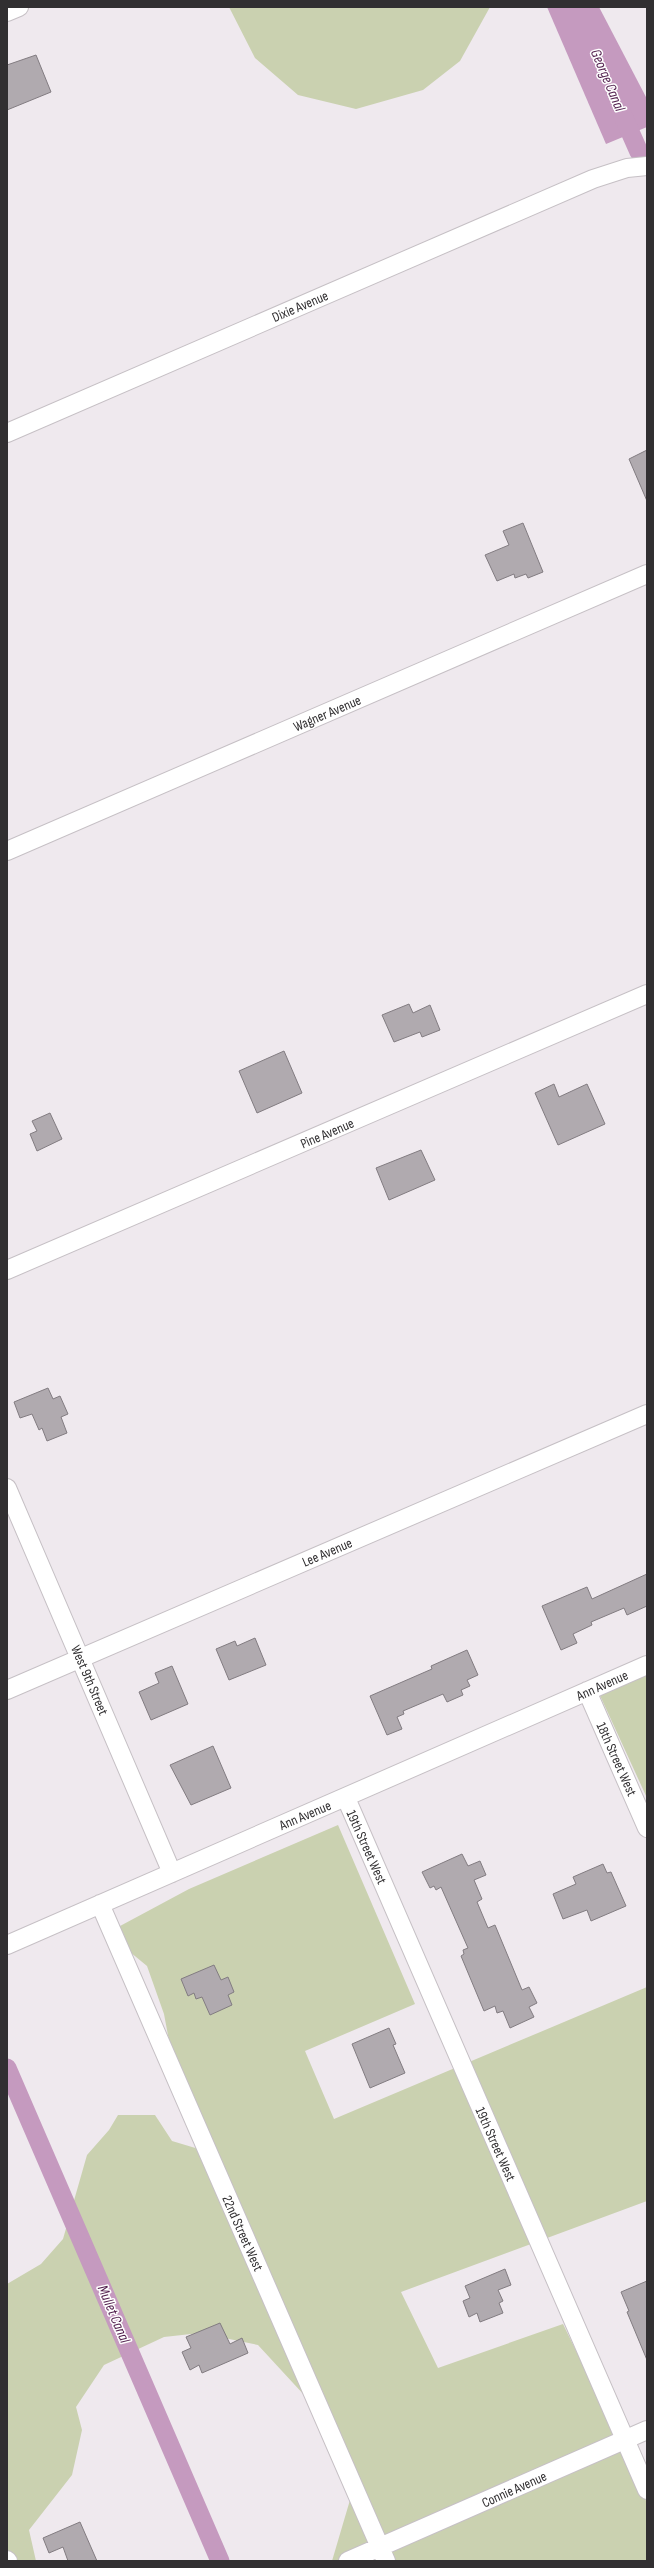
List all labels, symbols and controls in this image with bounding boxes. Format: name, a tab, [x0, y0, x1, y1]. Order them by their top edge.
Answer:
water label: George Canal	[586, 46, 630, 115]
street label: Dixie Avenue	[270, 287, 331, 326]
street label: Wagner Avenue	[291, 692, 364, 735]
street label: Pine Avenue	[298, 1115, 357, 1152]
street label: Lee Avenue	[300, 1534, 355, 1571]
street label: West 9th Street	[67, 1643, 112, 1718]
street label: Ann Avenue	[573, 1667, 631, 1705]
street label: 18th Street West	[593, 1720, 640, 1799]
street label: Ann Avenue	[276, 1797, 334, 1834]
street label: 19th Street West	[343, 1808, 390, 1887]
street label: 19th Street West	[472, 2105, 519, 2184]
street label: 22nd Street West	[218, 2193, 267, 2274]
water label: Mullet Canal	[93, 2282, 135, 2347]
street label: Connie Avenue	[479, 2468, 549, 2511]

